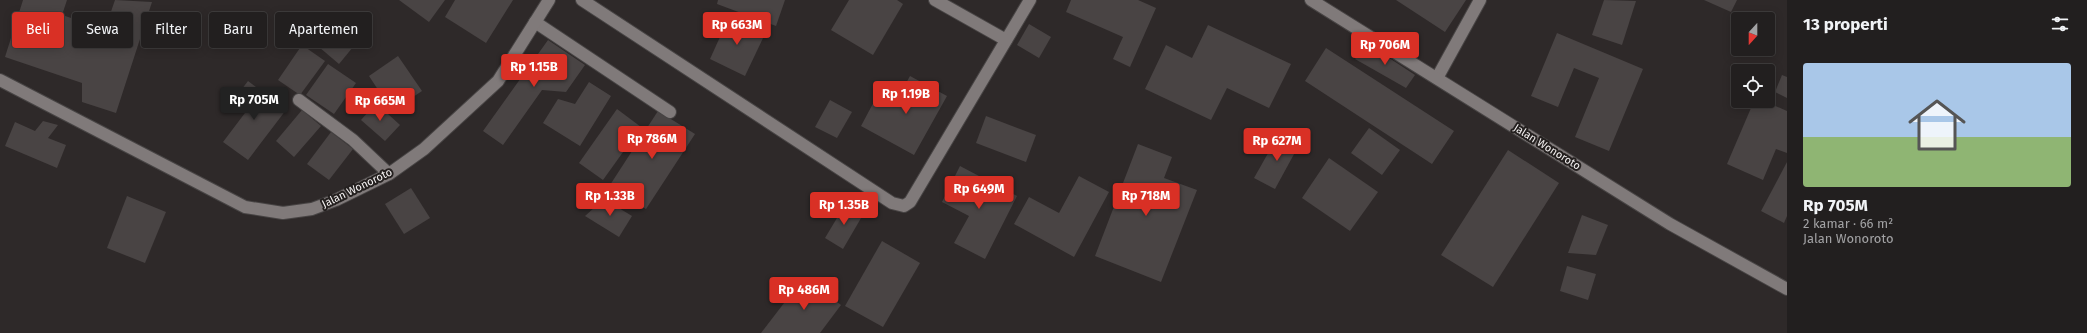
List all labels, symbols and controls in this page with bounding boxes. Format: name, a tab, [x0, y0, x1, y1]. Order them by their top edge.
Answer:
chip: Beli	[12, 12, 64, 48]
chip: Sewa	[72, 12, 133, 48]
chip: Filter	[141, 12, 201, 48]
chip: Baru	[209, 12, 267, 48]
chip: Apartemen	[275, 12, 372, 48]
pin: Rp 663M	[700, 12, 774, 46]
north arrow	[1731, 12, 1775, 56]
map controls	[1731, 12, 1775, 108]
icon: filters	[2049, 13, 2071, 35]
text: 13 properti	[1803, 14, 1888, 35]
text: Rp 663M	[712, 17, 762, 32]
pin: Rp 706M	[1348, 32, 1422, 66]
text: Rp 706M	[1360, 37, 1410, 52]
pin: Rp 1.15B	[493, 54, 575, 88]
text: Rp 1.15B	[510, 59, 558, 74]
button: locate	[1731, 64, 1775, 108]
pin: Rp 1.19B	[865, 81, 947, 115]
text: Rp 1.19B	[882, 86, 930, 101]
pin: Rp 705M	[217, 87, 291, 121]
pin: Rp 665M	[343, 88, 417, 122]
icon: home	[1901, 89, 1973, 161]
text: Rp 705M	[229, 92, 279, 107]
text: Rp 665M	[355, 93, 405, 108]
street label: Jalan Wonoroto	[1511, 121, 1583, 173]
pin: Rp 786M	[615, 126, 689, 160]
pin: Rp 627M	[1240, 128, 1314, 162]
text: Rp 786M	[627, 131, 677, 146]
text: Rp 627M	[1253, 133, 1301, 148]
street label: Jalan Wonoroto	[320, 165, 394, 211]
pin: Rp 649M	[942, 176, 1016, 210]
text: Rp 649M	[954, 181, 1004, 196]
pin: Rp 1.33B	[569, 183, 651, 217]
pin: Rp 718M	[1109, 183, 1183, 217]
text: Rp 1.33B	[585, 188, 635, 203]
text: Rp 718M	[1122, 188, 1170, 203]
pin: Rp 1.35B	[803, 192, 885, 226]
text: Rp 705M	[1803, 195, 1868, 216]
text: Rp 1.35B	[819, 197, 869, 212]
text: 2 kamar · 66 m²	[1803, 216, 1893, 231]
text: Jalan Wonoroto	[1803, 231, 1894, 246]
pin: Rp 486M	[767, 277, 841, 311]
text: Rp 486M	[778, 282, 830, 297]

